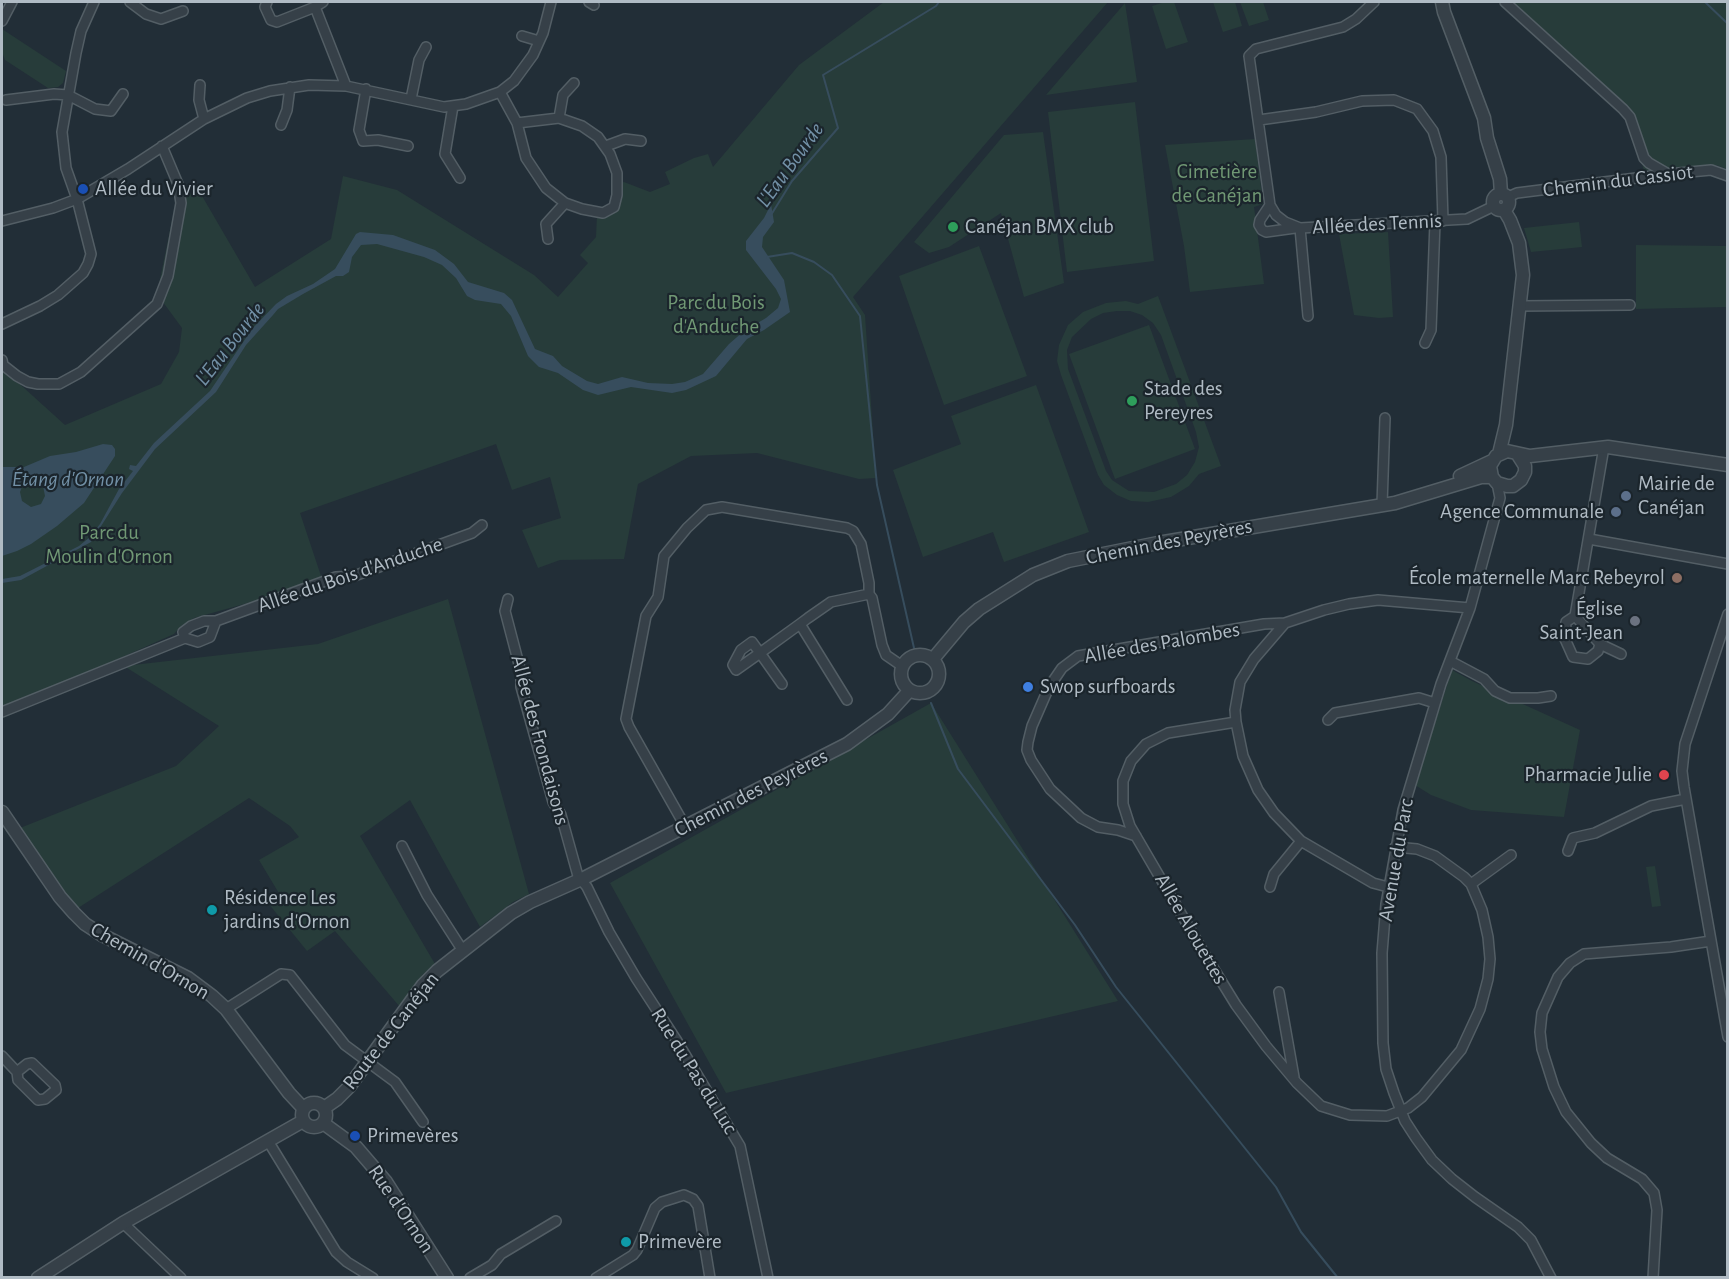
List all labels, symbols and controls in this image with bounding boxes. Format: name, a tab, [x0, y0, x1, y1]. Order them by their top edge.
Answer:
water label: L'Eau Bourde	[750, 117, 830, 213]
park label: Cimetière de Canéjan	[1172, 159, 1262, 209]
street label: Chemin du Cassiot	[1542, 159, 1694, 203]
place label: Allée du Vivier	[95, 176, 213, 202]
marker: Allée du Vivier	[76, 182, 90, 196]
street label: Allée des Tennis	[1311, 208, 1443, 240]
place label: Canéjan BMX club	[965, 214, 1114, 240]
marker: Canéjan BMX club	[946, 220, 960, 234]
park label: Parc du Bois d'Anduche	[667, 290, 765, 340]
water label: L'Eau Bourde	[189, 297, 271, 391]
place label: Stade des Pereyres	[1144, 376, 1223, 426]
marker: Stade des Pereyres	[1125, 394, 1139, 408]
water label: Étang d'Ornon	[12, 466, 124, 492]
place label: Mairie de Canéjan	[1638, 471, 1715, 521]
marker: Mairie de Canéjan	[1619, 489, 1633, 503]
place label: Agence Communale	[1440, 499, 1604, 525]
marker: Agence Communale	[1609, 505, 1623, 519]
street label: Chemin des Peyrères	[1084, 514, 1254, 570]
park label: Parc du Moulin d'Ornon	[45, 520, 173, 570]
street label: Allée du Bois d'Anduche	[254, 531, 446, 619]
place label: École maternelle Marc Rebeyrol	[1409, 565, 1665, 591]
marker: École maternelle Marc Rebeyrol	[1670, 571, 1684, 585]
place label: Église Saint-Jean	[1540, 596, 1623, 646]
marker: Église Saint-Jean	[1628, 614, 1642, 628]
street label: Allée des Palombes	[1082, 617, 1242, 669]
street label: Allée des Frondaisons	[505, 652, 575, 828]
place label: Swop surfboards	[1040, 674, 1176, 700]
marker: Swop surfboards	[1021, 680, 1035, 694]
street label: Chemin des Peyrères	[670, 743, 832, 843]
place label: Pharmacie Julie	[1524, 762, 1652, 788]
marker: Pharmacie Julie	[1657, 768, 1671, 782]
street label: Avenue du Parc	[1373, 797, 1419, 923]
street label: Allée Alouettes	[1149, 869, 1233, 989]
place label: Résidence Les jardins d'Ornon	[224, 885, 350, 935]
marker: Résidence Les jardins d'Ornon	[205, 903, 219, 917]
street label: Chemin d'Ornon	[86, 917, 214, 1005]
street label: Route de Canéjan	[337, 967, 445, 1095]
street label: Rue du Pas du Luc	[645, 1003, 743, 1139]
place label: Primevères	[367, 1123, 458, 1149]
marker: Primevères	[348, 1129, 362, 1143]
street label: Rue d'Ornon	[362, 1160, 440, 1258]
place label: Primevère	[638, 1229, 722, 1255]
marker: Primevère	[619, 1235, 633, 1249]

